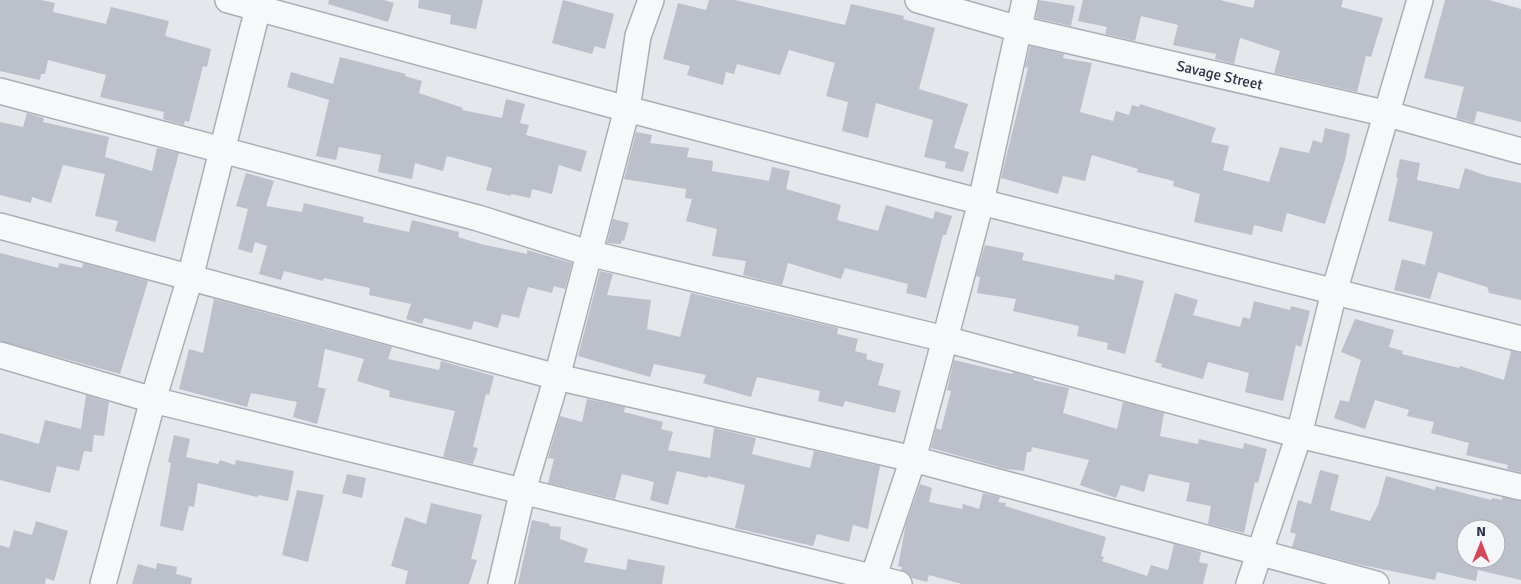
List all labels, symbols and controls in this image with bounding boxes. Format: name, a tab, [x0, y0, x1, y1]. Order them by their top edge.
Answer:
street label: Savage Street	[1175, 57, 1265, 94]
north arrow	[1456, 519, 1506, 569]
text: N	[1476, 523, 1486, 540]

